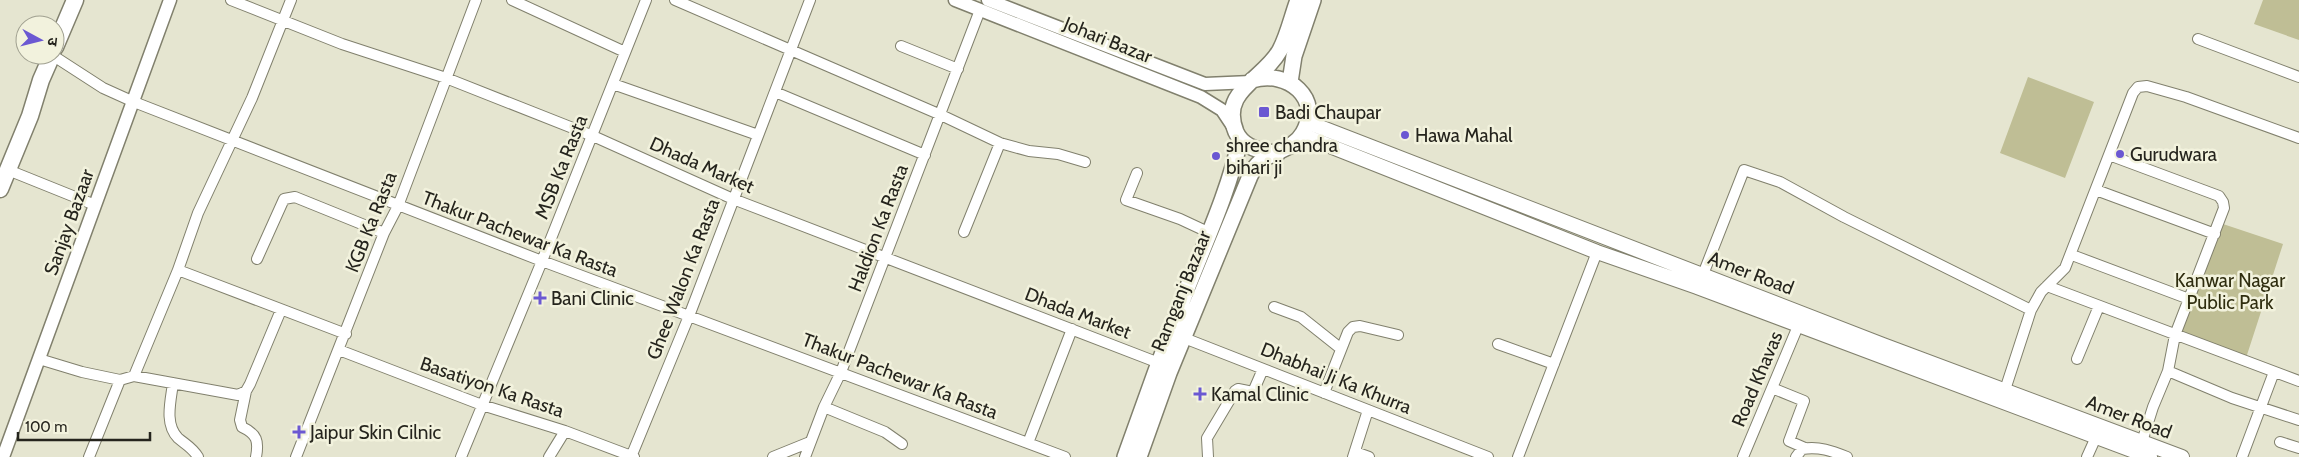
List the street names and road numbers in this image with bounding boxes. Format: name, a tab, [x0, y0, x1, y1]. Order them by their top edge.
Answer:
street label: Johari Bazar	[1060, 11, 1156, 68]
street label: MSB Ka Rasta	[530, 112, 592, 222]
street label: Dhada Market	[646, 132, 758, 198]
street label: Haldion Ka Rasta	[843, 161, 913, 295]
street label: Sanjay Bazaar	[39, 166, 99, 278]
street label: KGB Ka Rasta	[340, 168, 402, 276]
street label: Thakur Pachewar Ka Rasta	[419, 186, 621, 282]
street label: Ghee Walon Ka Rasta	[642, 195, 724, 363]
street label: Ramganj Bazaar	[1146, 227, 1216, 355]
street label: Amer Road	[1705, 246, 1797, 300]
street label: Dhada Market	[1022, 282, 1135, 344]
street label: Thakur Pachewar Ka Rasta	[799, 328, 1001, 424]
street label: Road Khavas	[1727, 328, 1787, 430]
street label: Dhabhai Ji Ka Khurra	[1257, 337, 1415, 419]
street label: Basatiyon Ka Rasta	[417, 352, 567, 422]
street label: Amer Road	[2083, 390, 2175, 444]

